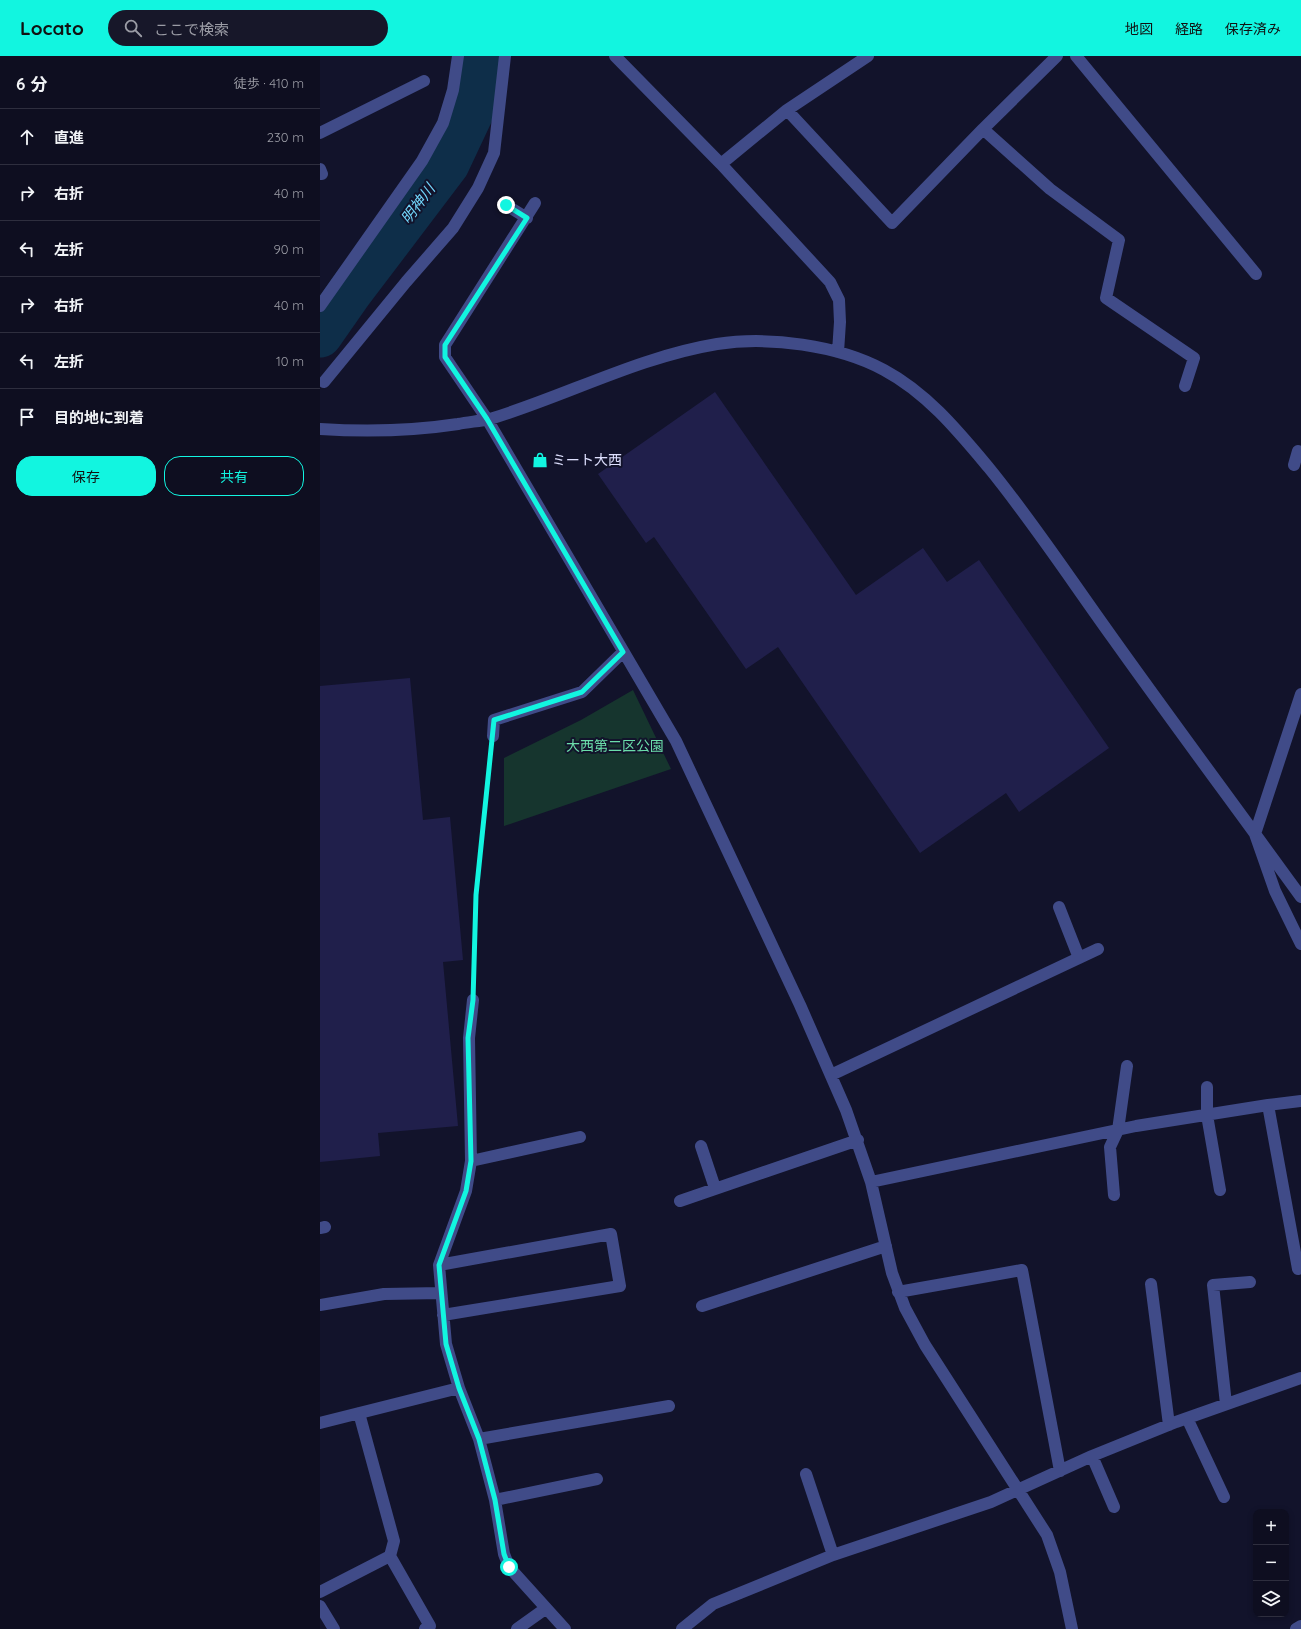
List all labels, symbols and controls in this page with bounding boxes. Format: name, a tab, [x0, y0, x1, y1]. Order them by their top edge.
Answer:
search box	[108, 10, 388, 46]
text: Locato	[20, 16, 84, 40]
icon: search	[122, 17, 144, 39]
text: ここで検索	[154, 20, 229, 39]
text: 地図	[1125, 20, 1153, 38]
text: 経路	[1175, 20, 1203, 38]
text: 保存済み	[1225, 20, 1281, 38]
text: 6 分	[16, 73, 47, 94]
text: 徒歩 · 410 m	[234, 75, 304, 91]
icon: ahead	[16, 126, 38, 148]
text: 直進	[54, 128, 84, 147]
text: 230 m	[267, 129, 304, 145]
water label: 明神川	[396, 178, 440, 227]
icon: right	[16, 182, 38, 204]
text: 右折	[54, 184, 84, 203]
text: 40 m	[274, 185, 304, 201]
route end	[497, 196, 515, 214]
icon: left	[16, 238, 38, 260]
text: 左折	[54, 240, 84, 259]
text: 90 m	[274, 241, 304, 257]
icon: right	[16, 294, 38, 316]
text: 右折	[54, 296, 84, 315]
text: 40 m	[274, 297, 304, 313]
icon: left	[16, 350, 38, 372]
text: 左折	[54, 352, 84, 371]
text: 10 m	[276, 353, 304, 369]
icon: arrive	[16, 406, 38, 428]
text: 目的地に到着	[54, 408, 144, 427]
shop icon: ミート大西	[531, 451, 549, 469]
place label: ミート大西	[552, 451, 622, 469]
button: 保存	[16, 456, 156, 496]
button: 共有	[164, 456, 304, 496]
park label: 大西第二区公園	[566, 737, 664, 755]
map controls	[1253, 1509, 1289, 1617]
button: +	[1253, 1509, 1289, 1545]
button: −	[1253, 1545, 1289, 1581]
route start	[500, 1558, 518, 1576]
button: layers	[1253, 1581, 1289, 1617]

